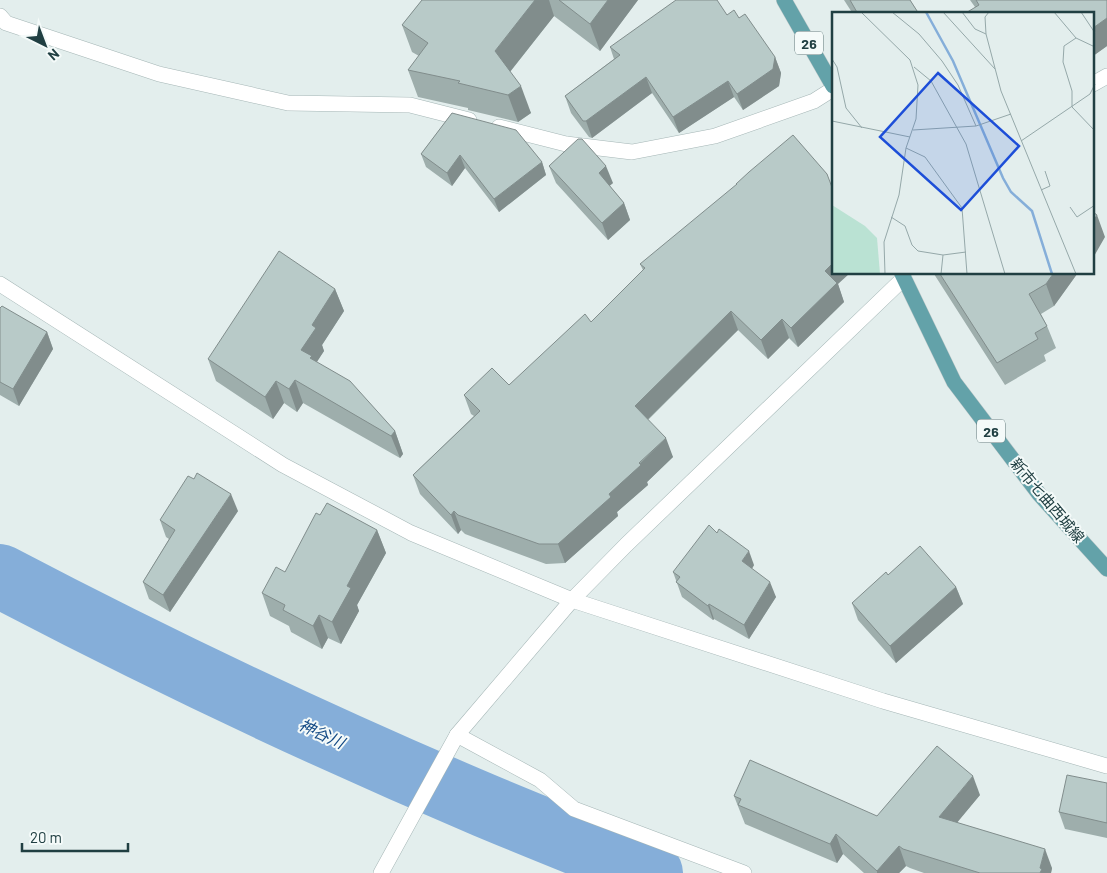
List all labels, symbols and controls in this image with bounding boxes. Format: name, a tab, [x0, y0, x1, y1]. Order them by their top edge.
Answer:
inset map	[832, 12, 1094, 275]
north arrow	[20, 20, 70, 70]
road number: 26	[795, 32, 823, 54]
text: N	[45, 46, 63, 64]
road number: 26	[977, 420, 1005, 442]
street label: 新市七曲西城線	[1007, 454, 1089, 546]
water label: 神谷川	[296, 714, 350, 753]
scale bar	[22, 820, 129, 852]
text: 20 m	[30, 828, 62, 846]

